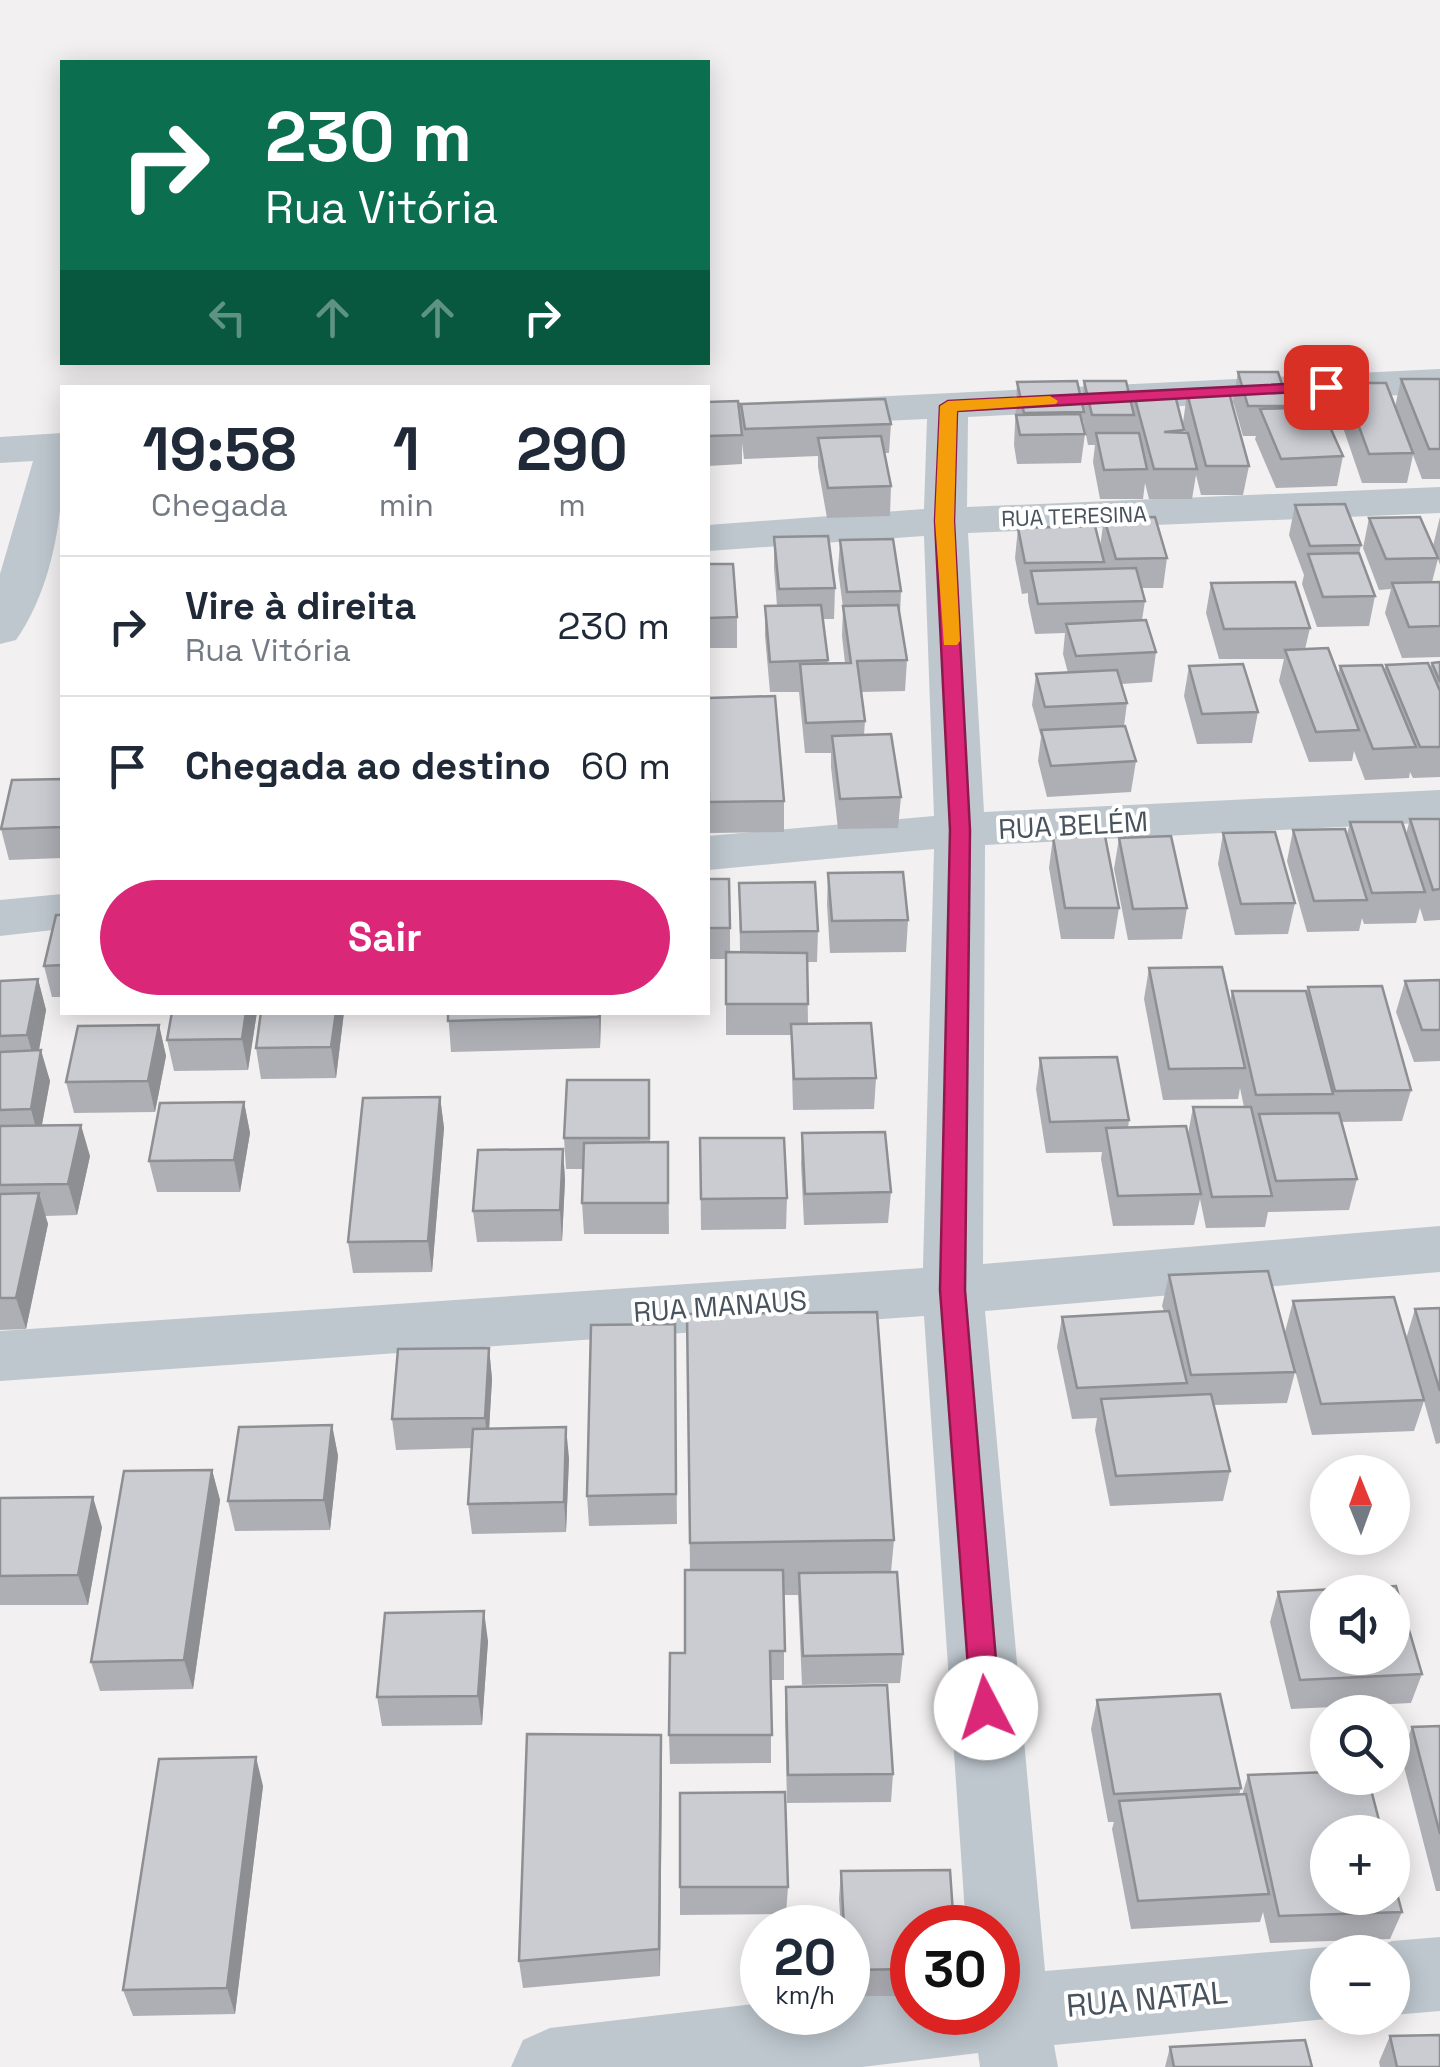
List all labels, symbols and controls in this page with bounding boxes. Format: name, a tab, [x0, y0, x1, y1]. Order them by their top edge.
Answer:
text: 230 m	[265, 92, 472, 181]
icon: right	[100, 100, 230, 230]
text: Rua Vitória	[265, 179, 498, 236]
icon: left	[200, 290, 255, 345]
icon: ahead	[305, 290, 360, 345]
icon: ahead	[410, 290, 465, 345]
icon: right	[515, 290, 570, 345]
pin	[1284, 345, 1369, 430]
icon: arrive	[1299, 360, 1354, 415]
text: 19:58	[142, 411, 296, 488]
text: 1	[393, 411, 420, 488]
text: 290	[516, 411, 628, 488]
text: Chegada	[151, 485, 288, 525]
text: min	[379, 485, 434, 525]
text: m	[558, 485, 586, 525]
street label: RUA TERESINA	[1001, 499, 1147, 533]
text: Vire à direita	[185, 582, 416, 630]
icon: right	[100, 599, 155, 654]
text: 230 m	[557, 602, 670, 650]
text: Rua Vitória	[185, 630, 351, 670]
icon: arrive	[100, 739, 155, 794]
text: Chegada ao destino	[185, 742, 551, 790]
text: 60 m	[581, 742, 671, 790]
street label: RUA BELÉM	[997, 803, 1149, 847]
button: Sair	[100, 880, 670, 995]
street label: RUA MANAUS	[632, 1282, 808, 1330]
north arrow	[1310, 1455, 1410, 1555]
map controls	[1310, 1455, 1410, 2035]
button: sound	[1310, 1575, 1410, 1675]
position arrow	[934, 1656, 1038, 1760]
button: search	[1310, 1695, 1410, 1795]
button: +	[1310, 1815, 1410, 1915]
speed limit sign: 30	[890, 1905, 1020, 2035]
text: 20	[774, 1926, 836, 1990]
button: −	[1310, 1935, 1410, 2035]
street label: RUA NATAL	[1065, 1972, 1229, 2026]
text: km/h	[775, 1979, 835, 2011]

